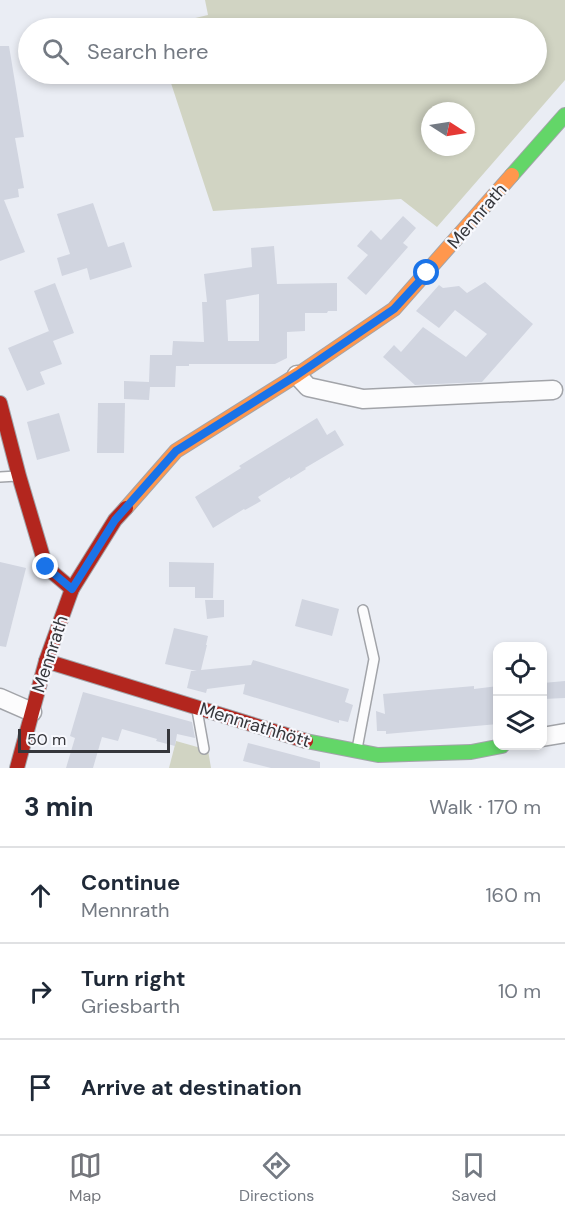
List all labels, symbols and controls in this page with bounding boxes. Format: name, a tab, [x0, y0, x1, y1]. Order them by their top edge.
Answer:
search box	[18, 18, 547, 84]
icon: search	[39, 35, 72, 68]
text: Search here	[87, 37, 208, 66]
north arrow	[421, 102, 475, 156]
street label: Mennrath	[442, 178, 512, 254]
route start	[413, 259, 439, 285]
route end	[32, 553, 58, 579]
street label: Mennrath	[26, 612, 74, 696]
map controls	[493, 642, 547, 750]
button: locate	[493, 642, 547, 696]
button: layers	[493, 696, 547, 750]
street label: Mennrathhött	[197, 697, 313, 753]
scale bar	[18, 726, 170, 754]
text: 50 m	[27, 729, 66, 750]
text: 3 min	[24, 790, 93, 824]
text: Walk · 170 m	[429, 794, 541, 820]
text: Continue	[81, 868, 180, 897]
icon: ahead	[24, 879, 57, 912]
text: 160 m	[485, 882, 541, 908]
text: Mennrath	[81, 897, 169, 923]
text: Turn right	[81, 964, 186, 993]
icon: right	[24, 975, 57, 1008]
text: 10 m	[498, 978, 541, 1004]
text: Griesbarth	[81, 993, 180, 1019]
icon: arrive	[24, 1071, 57, 1104]
text: Arrive at destination	[81, 1073, 302, 1102]
tab: Map	[69, 1149, 102, 1206]
tab: Directions	[239, 1149, 314, 1206]
tab: Saved	[452, 1149, 496, 1206]

